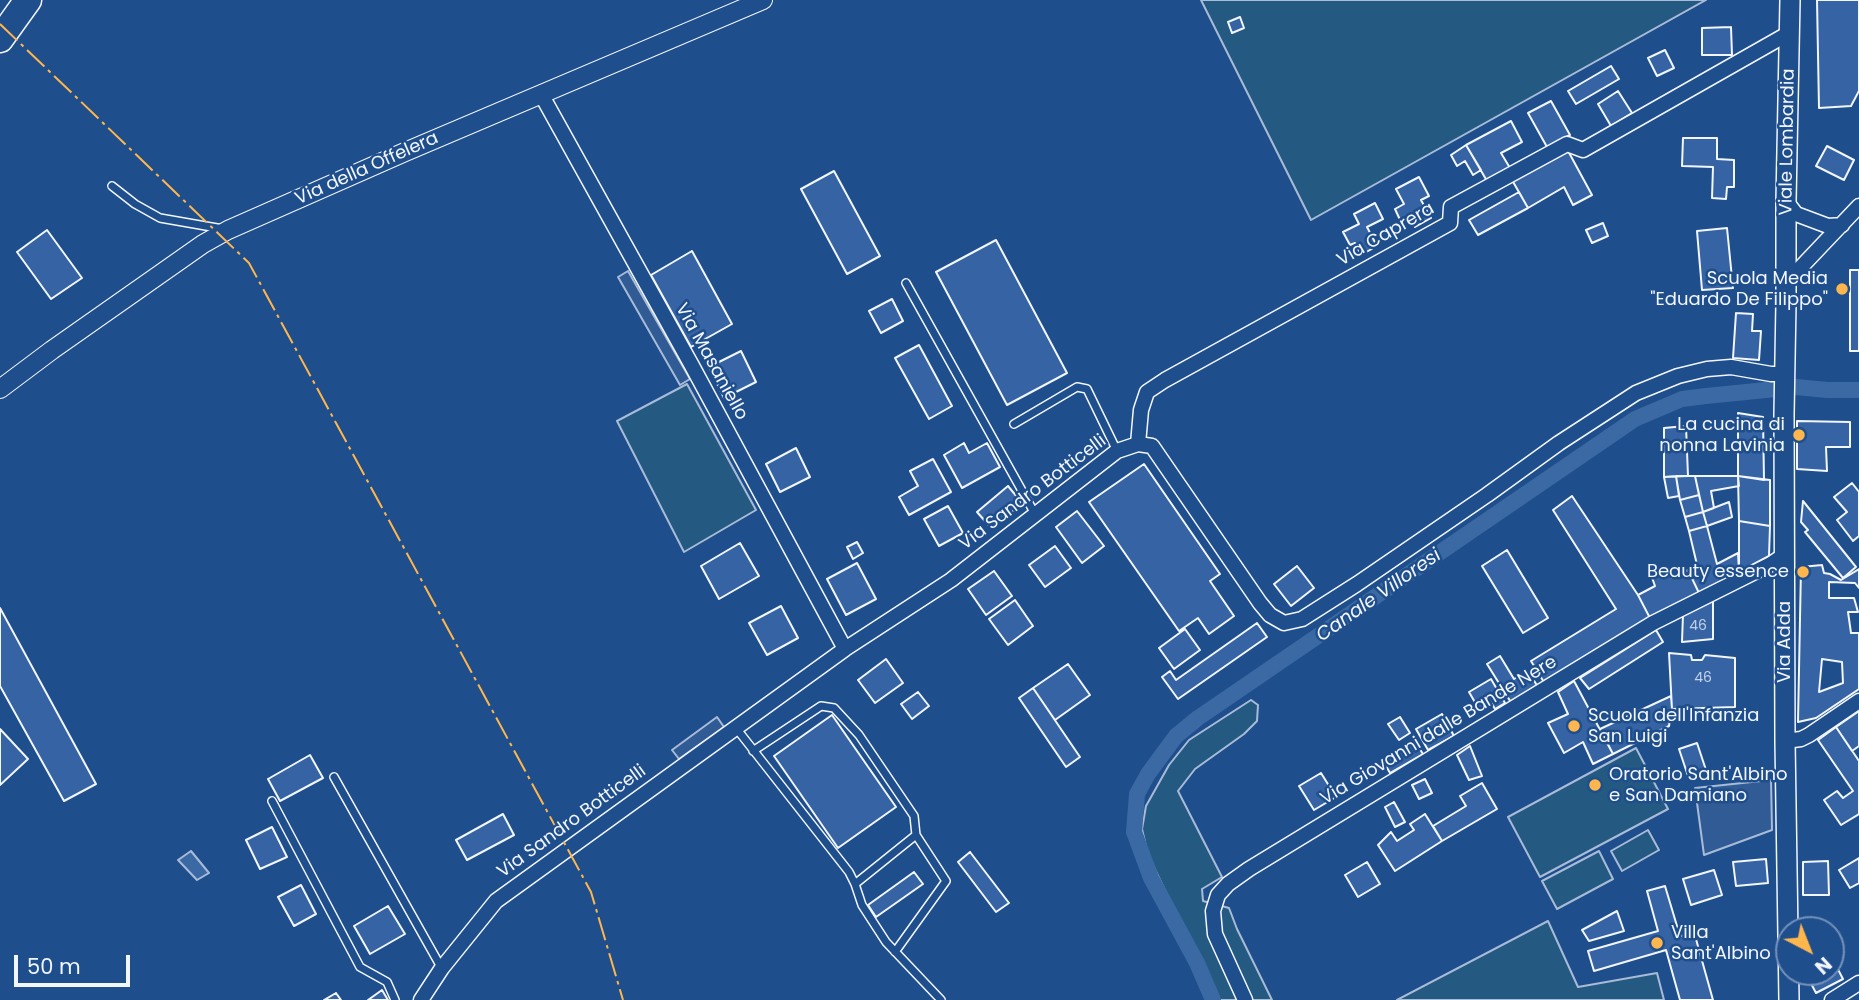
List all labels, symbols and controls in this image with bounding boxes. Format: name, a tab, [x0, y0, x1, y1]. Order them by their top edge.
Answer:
street label: Viale Lombardia	[1776, 68, 1800, 216]
street label: Via della Offelera	[292, 128, 442, 210]
street label: Via Caprera	[1334, 199, 1438, 271]
place label: Scuola Media "Eduardo De Filippo"	[1650, 268, 1828, 310]
marker: Scuola Media "Eduardo De Filippo"	[1834, 281, 1850, 297]
street label: Via Masaniello	[670, 300, 752, 424]
place label: La cucina di nonna Lavinia	[1659, 414, 1785, 457]
marker: La cucina di nonna Lavinia	[1791, 427, 1807, 443]
street label: Via Sandro Botticelli	[955, 431, 1111, 555]
water label: Canale Villoresi	[1312, 544, 1446, 648]
place label: Beauty essence	[1647, 561, 1789, 583]
marker: Beauty essence	[1795, 564, 1811, 580]
street label: Via Adda	[1774, 601, 1796, 683]
house number: 46	[1689, 618, 1707, 634]
street label: Via Giovanni dalle Bande Nere	[1317, 652, 1561, 810]
house number: 46	[1694, 670, 1712, 686]
place label: Scuola dell'Infanzia San Luigi	[1588, 705, 1759, 748]
marker: Scuola dell'Infanzia San Luigi	[1566, 718, 1582, 734]
street label: Via Sandro Botticelli	[493, 761, 651, 883]
place label: Oratorio Sant'Albino e San Damiano	[1609, 764, 1787, 806]
marker: Oratorio Sant'Albino e San Damiano	[1587, 777, 1603, 793]
north arrow	[1775, 916, 1845, 986]
place label: Villa Sant'Albino	[1671, 922, 1771, 964]
marker: Villa Sant'Albino	[1649, 935, 1665, 951]
scale bar	[18, 940, 133, 984]
text: N	[1809, 951, 1837, 980]
text: 50 m	[27, 952, 81, 981]

